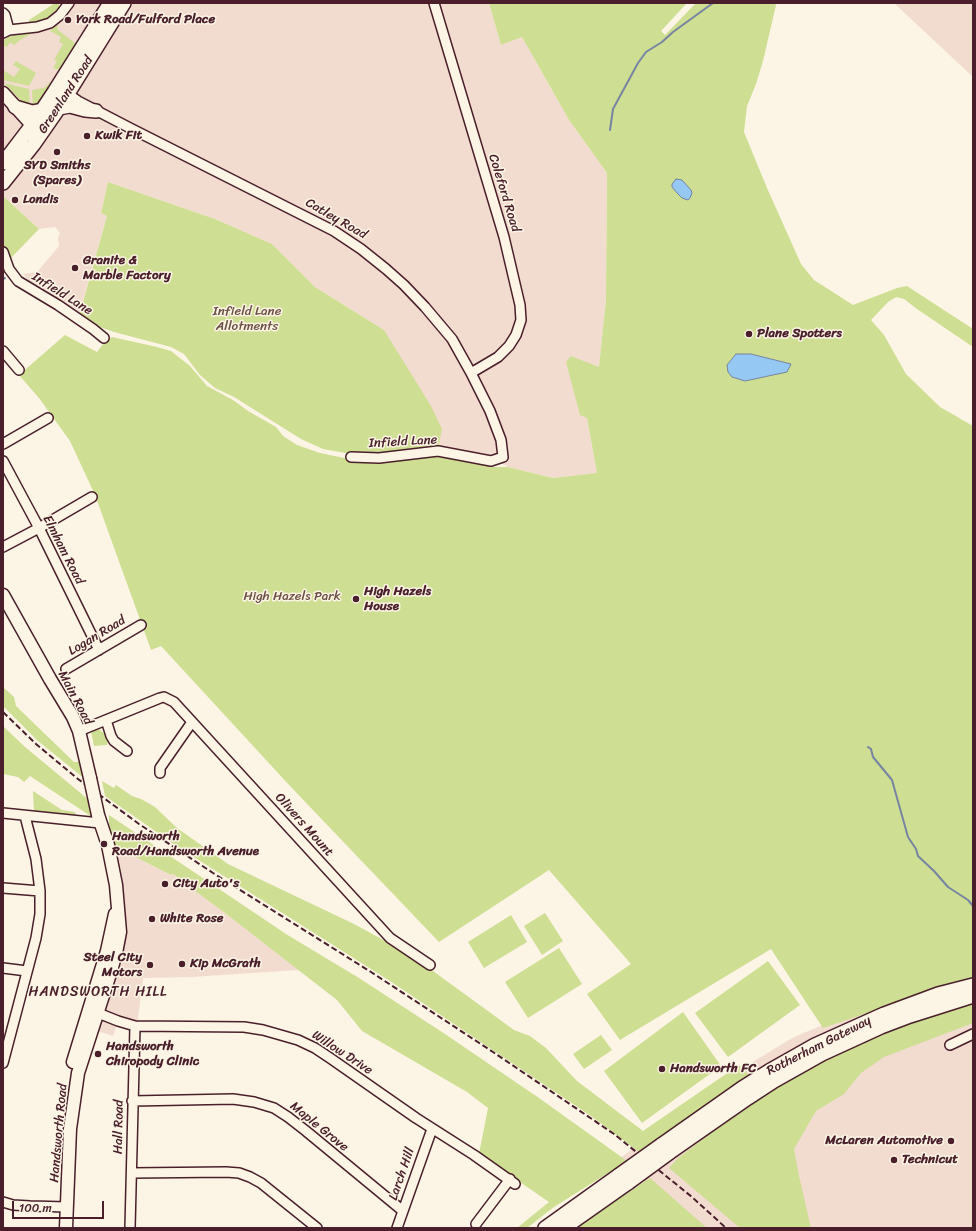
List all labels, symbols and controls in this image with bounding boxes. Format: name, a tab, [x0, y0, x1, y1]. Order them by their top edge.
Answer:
place label: York Road/Fulford Place	[76, 12, 215, 28]
marker: York Road/Fulford Place	[63, 15, 73, 25]
street label: Greenland Road	[35, 53, 97, 137]
place label: Kwik Fit	[95, 128, 142, 144]
marker: Kwik Fit	[82, 131, 92, 141]
marker: SYD Smiths (Spares)	[52, 147, 62, 157]
street label: Coleford Road	[485, 152, 523, 234]
place label: SYD Smiths (Spares)	[24, 158, 90, 189]
place label: Londis	[23, 192, 58, 208]
marker: Londis	[10, 195, 20, 205]
street label: Catley Road	[302, 195, 370, 243]
place label: Granite & Marble Factory	[83, 253, 171, 284]
marker: Granite & Marble Factory	[70, 263, 80, 273]
street label: Infield Lane	[29, 269, 95, 319]
park label: Infield Lane Allotments	[213, 304, 281, 335]
place label: Plane Spotters	[757, 326, 842, 342]
marker: Plane Spotters	[744, 329, 754, 339]
street label: Infield Lane	[368, 432, 438, 452]
street label: Elmham Road	[39, 513, 87, 587]
place label: High Hazels House	[364, 584, 431, 615]
park label: High Hazels Park	[243, 589, 341, 605]
marker: High Hazels House	[351, 594, 361, 604]
street label: Logan Road	[66, 613, 128, 659]
street label: Main Road	[54, 668, 96, 728]
street label: Olivers Mount	[271, 790, 337, 860]
place label: Handsworth Road/Handsworth Avenue	[112, 829, 259, 860]
marker: Handsworth Road/Handsworth Avenue	[99, 839, 109, 849]
place label: City Auto's	[173, 876, 239, 892]
marker: City Auto's	[160, 879, 170, 889]
place label: White Rose	[160, 911, 223, 927]
marker: White Rose	[147, 914, 157, 924]
place label: Steel City Motors	[84, 950, 142, 981]
place label: Kip McGrath	[190, 956, 261, 972]
marker: Kip McGrath	[177, 959, 187, 969]
marker: Steel City Motors	[145, 960, 155, 970]
district label: HANDSWORTH HILL	[28, 984, 168, 1000]
street label: Rotherham Gateway	[764, 1013, 874, 1079]
street label: Willow Drive	[309, 1028, 375, 1078]
place label: Handsworth Chiropody Clinic	[106, 1039, 199, 1070]
marker: Handsworth Chiropody Clinic	[93, 1049, 103, 1059]
place label: Handsworth FC	[670, 1061, 756, 1077]
marker: Handsworth FC	[657, 1064, 667, 1074]
street label: Handsworth Road	[47, 1083, 71, 1183]
street label: Maple Grove	[287, 1099, 351, 1155]
street label: Hall Road	[111, 1100, 127, 1154]
place label: McLaren Automotive	[825, 1133, 943, 1149]
marker: McLaren Automotive	[946, 1136, 956, 1146]
street label: Larch Hill	[386, 1146, 418, 1202]
place label: Technicut	[902, 1152, 958, 1168]
marker: Technicut	[889, 1155, 899, 1165]
scale bar	[14, 1193, 106, 1219]
text: 100 m	[19, 1197, 52, 1219]

